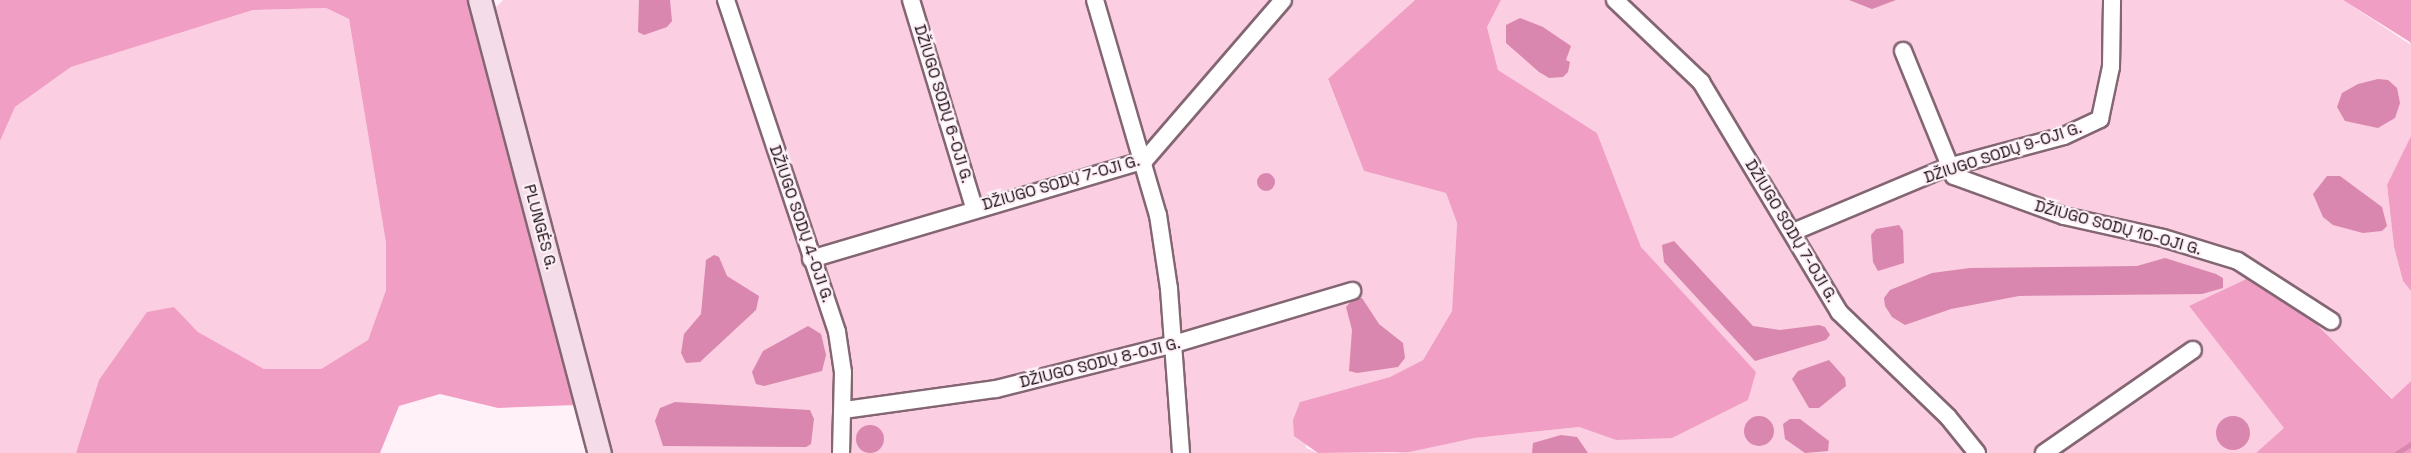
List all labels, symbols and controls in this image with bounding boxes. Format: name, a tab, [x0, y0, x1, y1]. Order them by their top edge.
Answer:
street label: DŽIUGO SODŲ 6-OJI G.	[910, 22, 976, 186]
street label: DŽIUGO SODŲ 9-OJI G.	[1922, 118, 2084, 188]
street label: DŽIUGO SODŲ 4-OJI G.	[765, 143, 837, 305]
street label: DŽIUGO SODŲ 7-OJI G.	[980, 151, 1142, 215]
street label: DŽIUGO SODŲ 7-OJI G.	[1741, 156, 1841, 306]
street label: PLUNGĖS G.	[519, 182, 561, 272]
street label: DŽIUGO SODŲ 10-OJI G.	[2032, 196, 2204, 260]
street label: DŽIUGO SODŲ 8-OJI G.	[1018, 334, 1182, 392]

